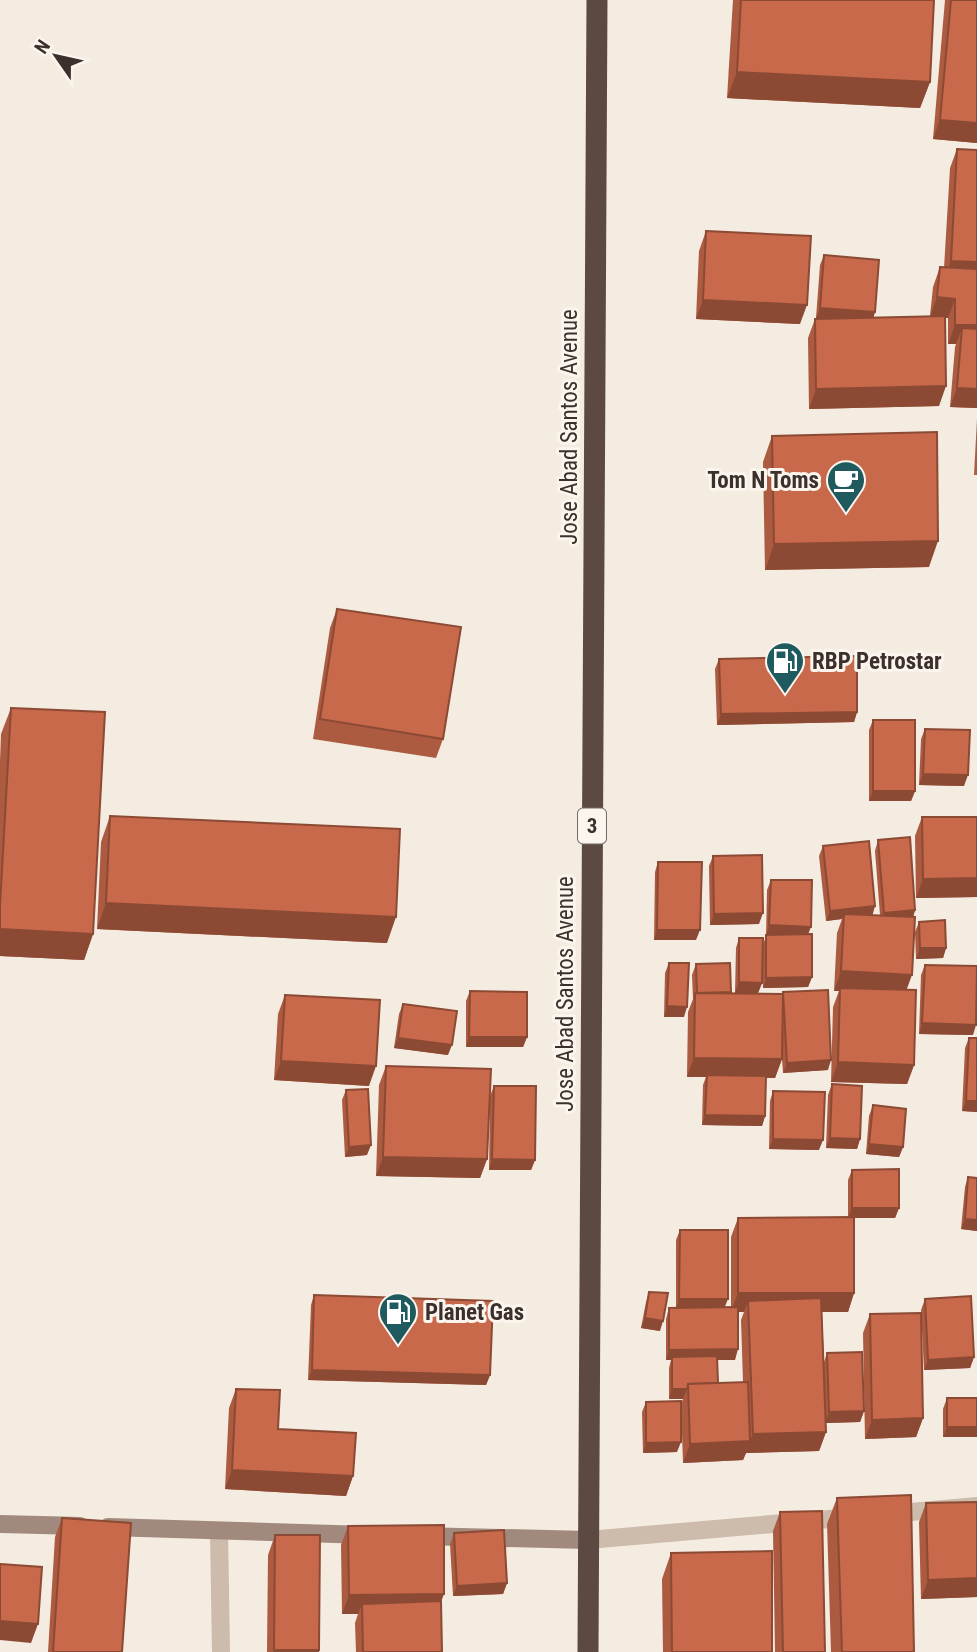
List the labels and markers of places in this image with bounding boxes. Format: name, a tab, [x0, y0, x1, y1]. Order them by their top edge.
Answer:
cafe icon: Tom N Toms	[825, 459, 867, 514]
place label: Tom N Toms	[707, 467, 819, 494]
fuel station icon: RBP Petrostar	[764, 640, 806, 695]
place label: RBP Petrostar	[812, 648, 942, 675]
fuel station icon: Planet Gas	[377, 1291, 419, 1346]
place label: Planet Gas	[425, 1299, 524, 1326]

